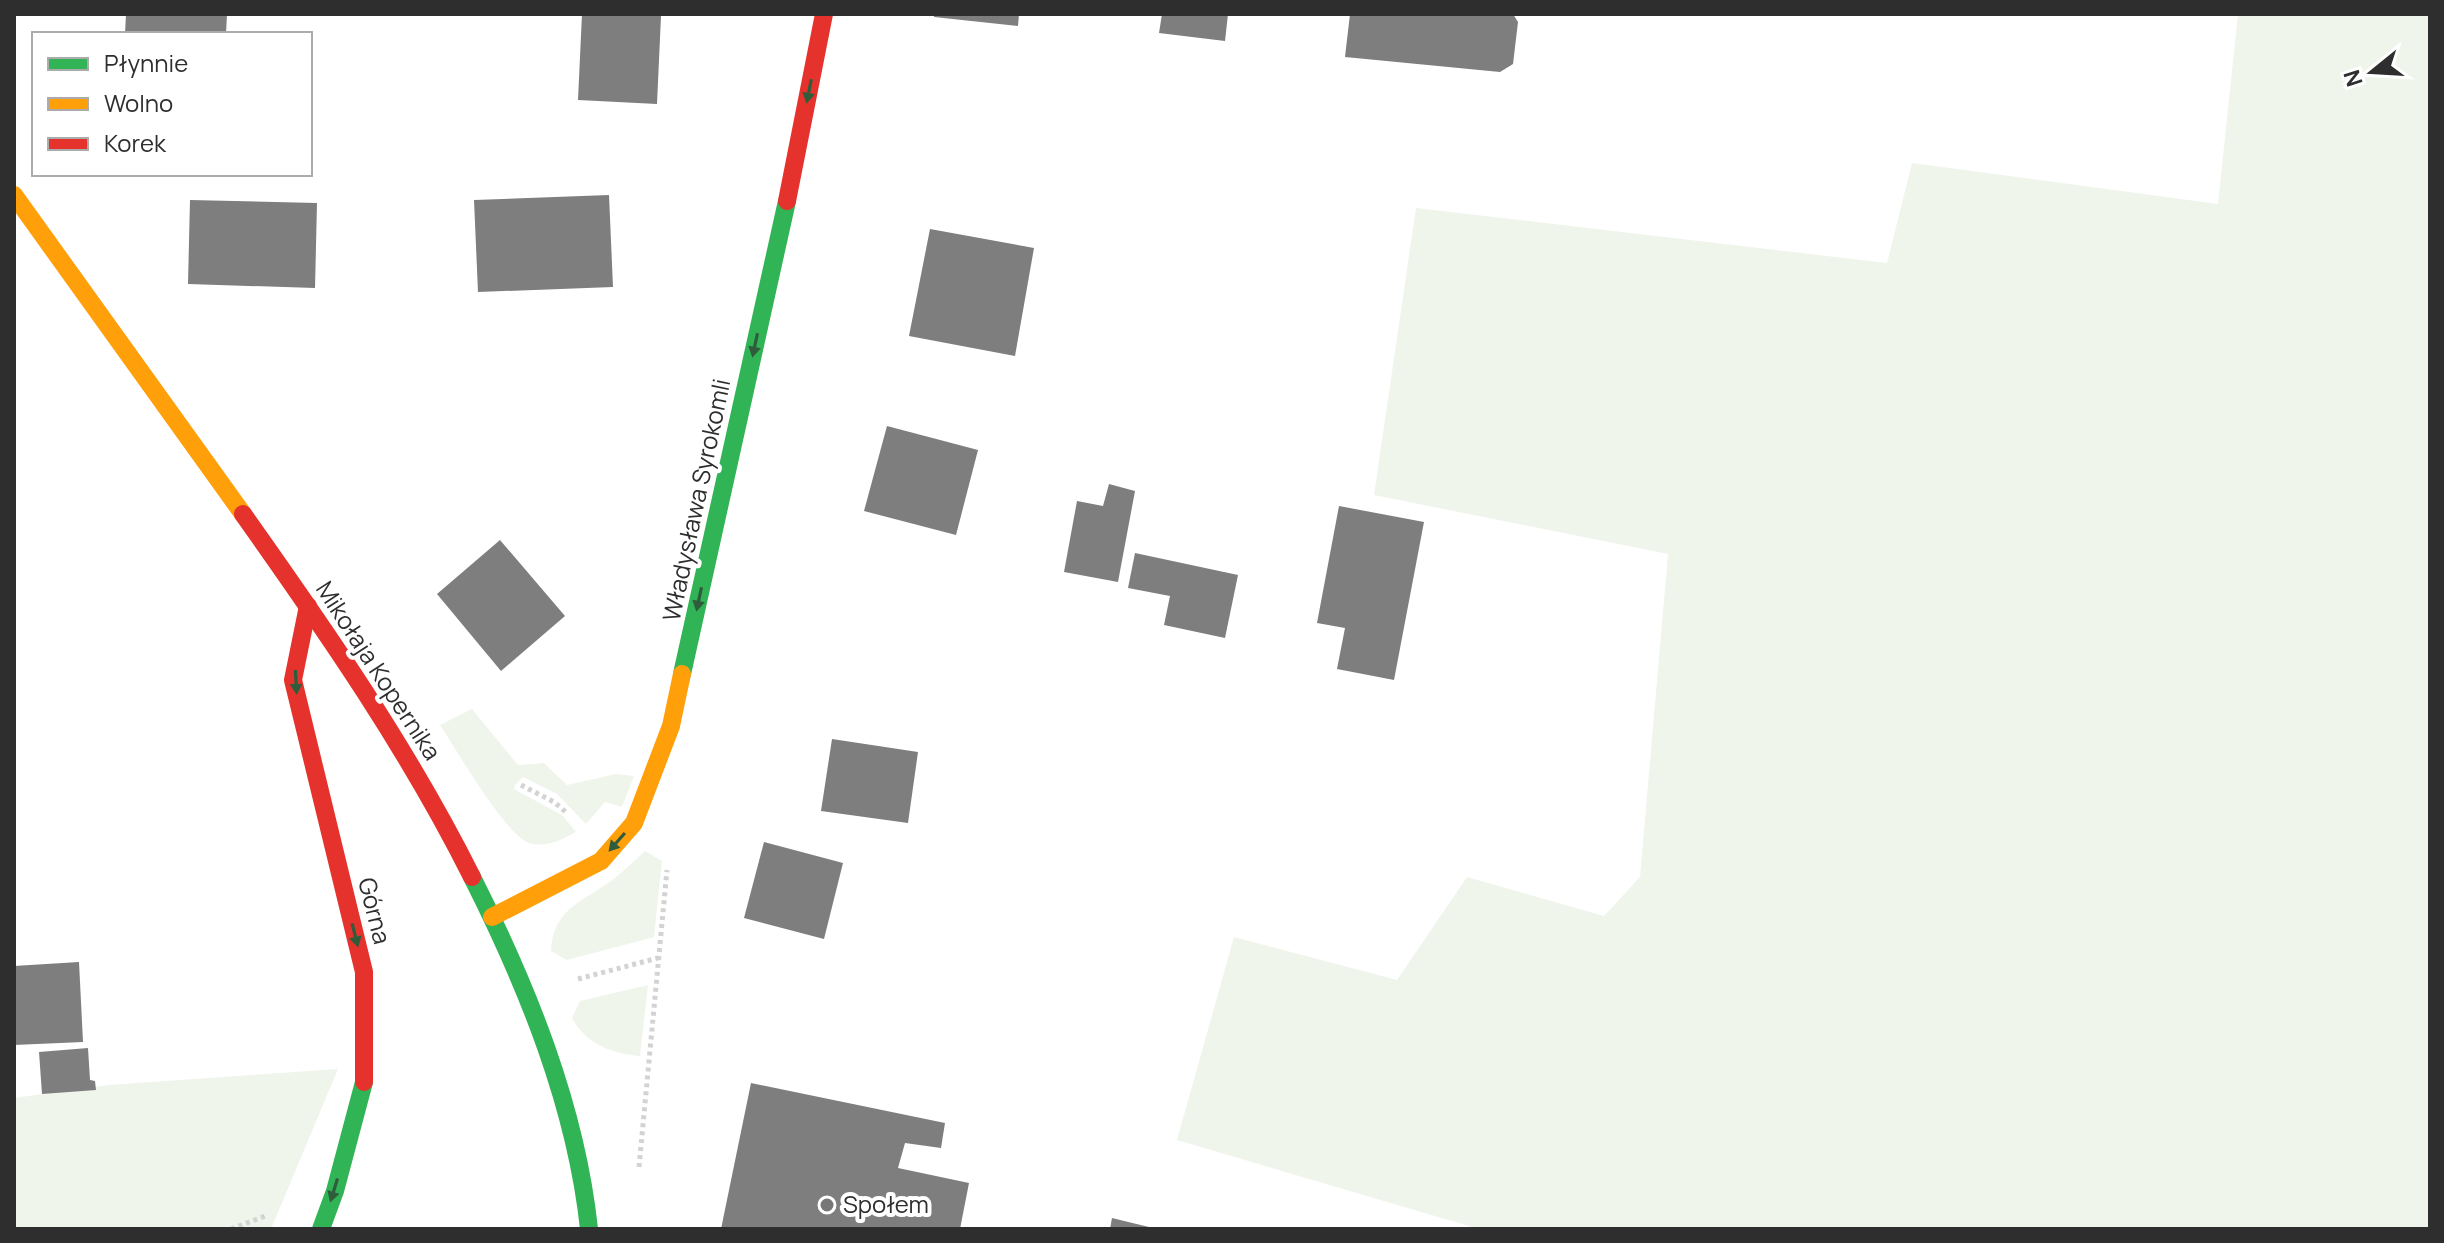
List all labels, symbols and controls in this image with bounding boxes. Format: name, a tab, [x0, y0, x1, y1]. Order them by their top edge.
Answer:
legend	[32, 32, 312, 176]
north arrow	[2332, 32, 2412, 112]
text: Płynnie	[104, 46, 188, 79]
text: N	[2336, 66, 2370, 90]
one-way arrow	[802, 78, 815, 103]
text: Wolno	[104, 86, 173, 119]
text: Korek	[104, 126, 167, 159]
one-way arrow	[748, 333, 761, 358]
street label: Władysława Syrokomli	[654, 376, 737, 624]
street label: Mikołaja Kopernika	[309, 574, 450, 766]
one-way arrow	[692, 587, 705, 612]
one-way arrow	[290, 670, 303, 695]
one-way arrow	[609, 832, 626, 852]
street label: Górna	[351, 874, 400, 947]
one-way arrow	[349, 922, 361, 947]
one-way arrow	[327, 1178, 340, 1202]
place label: Społem	[843, 1187, 929, 1220]
marker: Społem	[818, 1196, 836, 1214]

